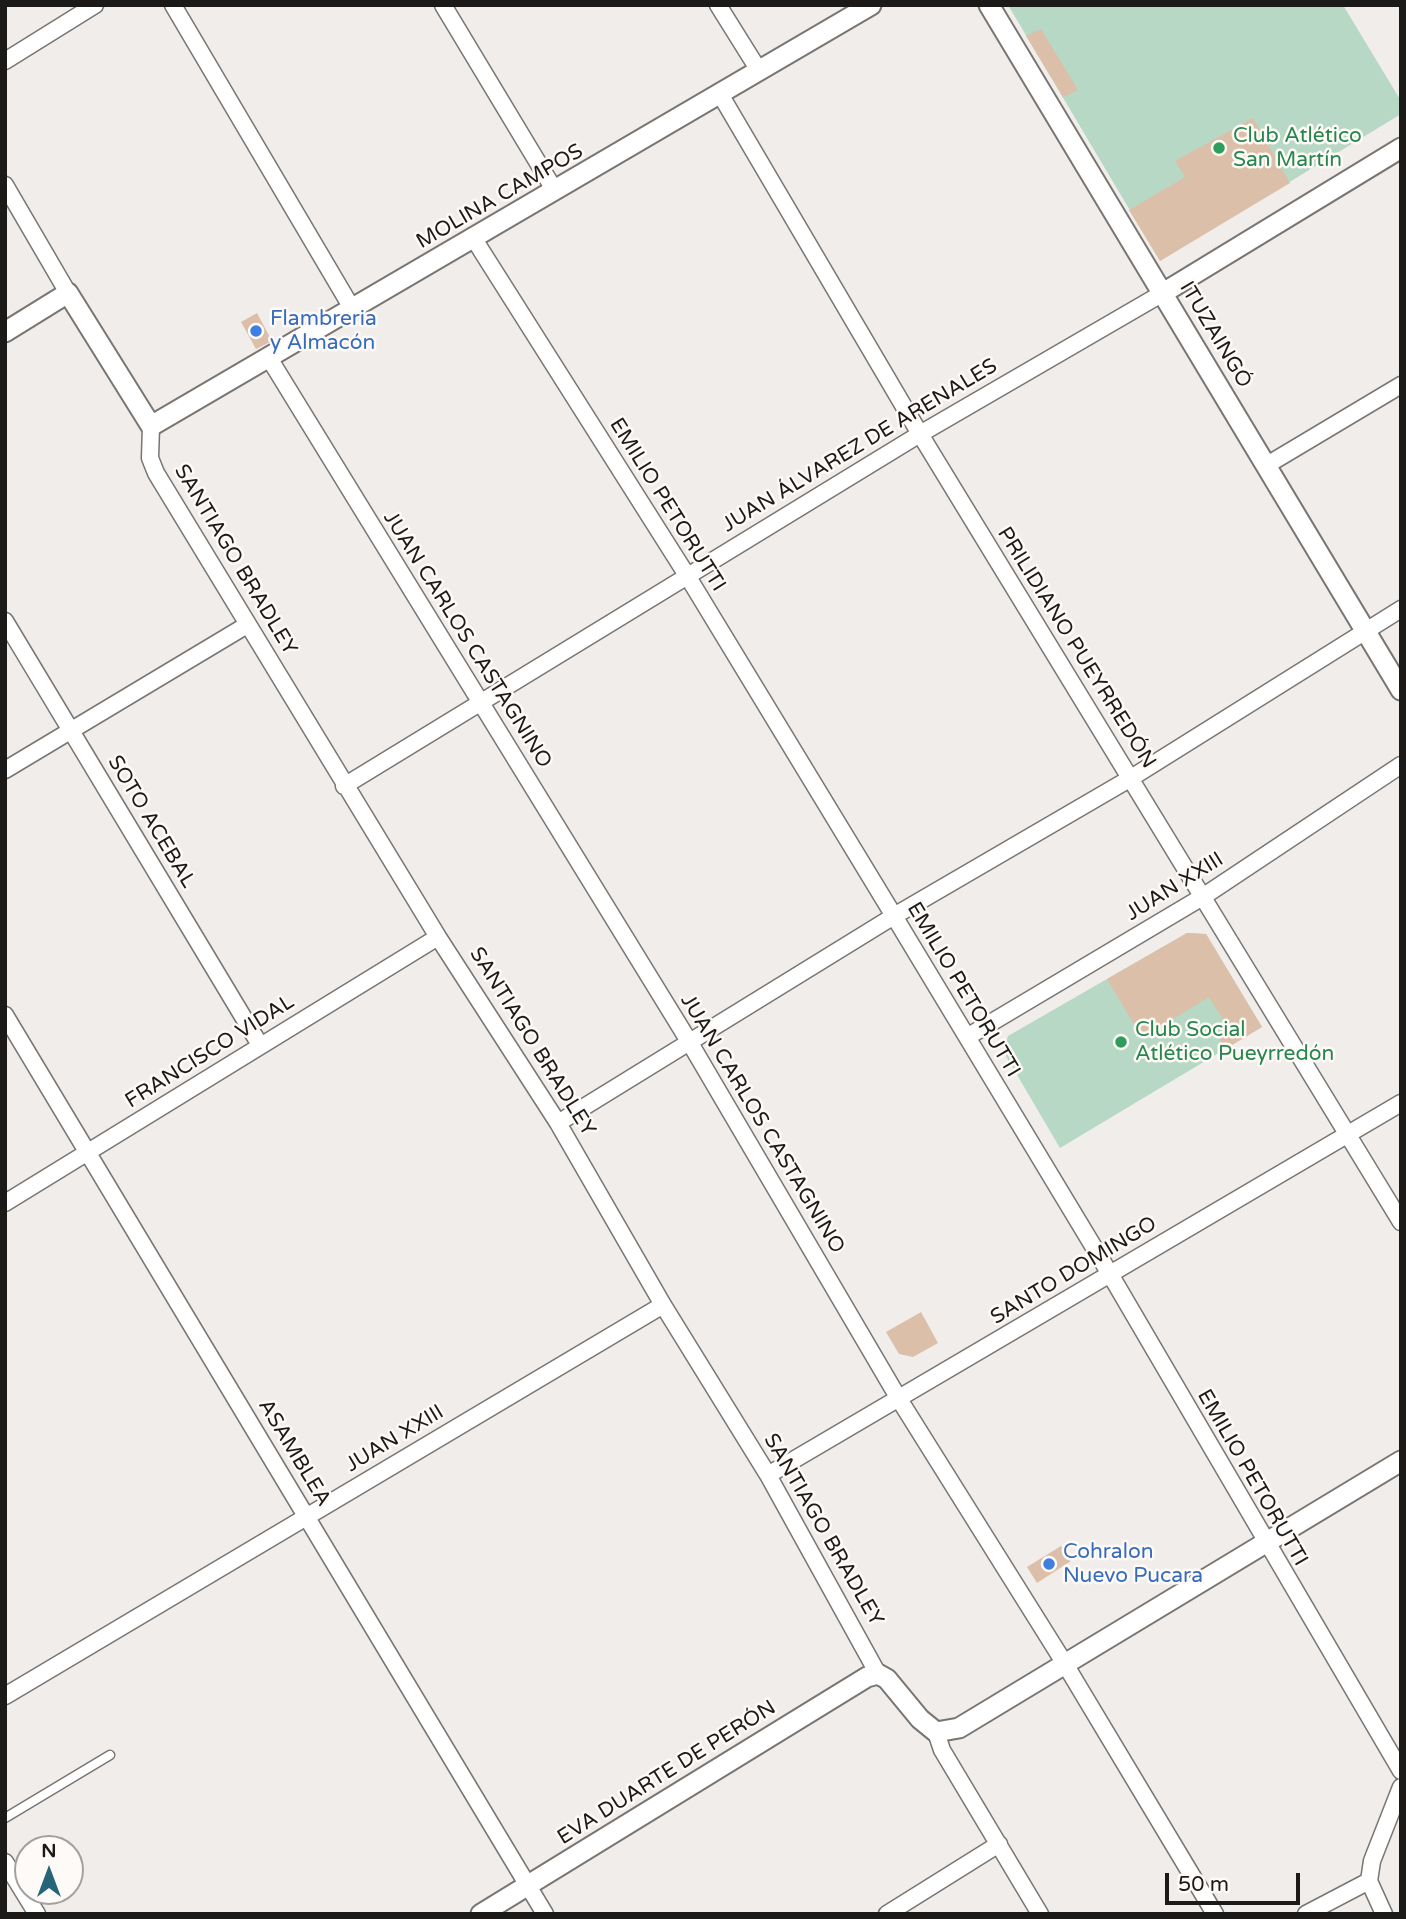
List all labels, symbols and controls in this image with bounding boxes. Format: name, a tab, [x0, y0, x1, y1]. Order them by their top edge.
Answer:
place label: Club Atlético San Martín	[1233, 123, 1362, 173]
street label: MOLINA CAMPOS	[412, 139, 588, 255]
marker: Club Atlético San Martín	[1211, 140, 1227, 156]
street label: ITUZAINGÓ	[1173, 277, 1257, 393]
place label: Flambreria y Almacón	[270, 306, 377, 356]
marker: Flambreria y Almacón	[248, 323, 264, 339]
street label: JUAN ÁLVAREZ DE ARENALES	[718, 354, 1002, 538]
street label: EMILIO PETORUTTI	[603, 414, 731, 596]
street label: SANTIAGO BRADLEY	[168, 460, 302, 660]
street label: JUAN CARLOS CASTAGNINO	[377, 507, 557, 773]
street label: PRILIDIANO PUEYRREDÓN	[991, 523, 1161, 773]
street label: SOTO ACEBAL	[102, 751, 200, 893]
street label: JUAN XXIII	[1122, 847, 1228, 927]
street label: EMILIO PETORUTTI	[901, 898, 1025, 1082]
street label: SANTIAGO BRADLEY	[464, 943, 600, 1141]
street label: FRANCISCO VIDAL	[121, 990, 299, 1114]
street label: JUAN CARLOS CASTAGNINO	[674, 990, 850, 1258]
place label: Club Social Atlético Pueyrredón	[1135, 1017, 1334, 1067]
marker: Club Social Atlético Pueyrredón	[1113, 1034, 1129, 1050]
street label: SANTO DOMINGO	[986, 1211, 1162, 1331]
street label: EMILIO PETORUTTI	[1191, 1385, 1313, 1571]
street label: ASAMBLEA	[252, 1395, 336, 1511]
street label: JUAN XXIII	[341, 1400, 449, 1478]
street label: SANTIAGO BRADLEY	[758, 1429, 888, 1631]
place label: Cohralon Nuevo Pucara	[1063, 1539, 1203, 1589]
marker: Cohralon Nuevo Pucara	[1041, 1556, 1057, 1572]
street label: EVA DUARTE DE PERÓN	[553, 1695, 781, 1851]
north arrow	[14, 1835, 84, 1905]
text: N	[41, 1840, 57, 1862]
scale bar	[1168, 1860, 1303, 1904]
text: 50 m	[1178, 1872, 1229, 1897]

